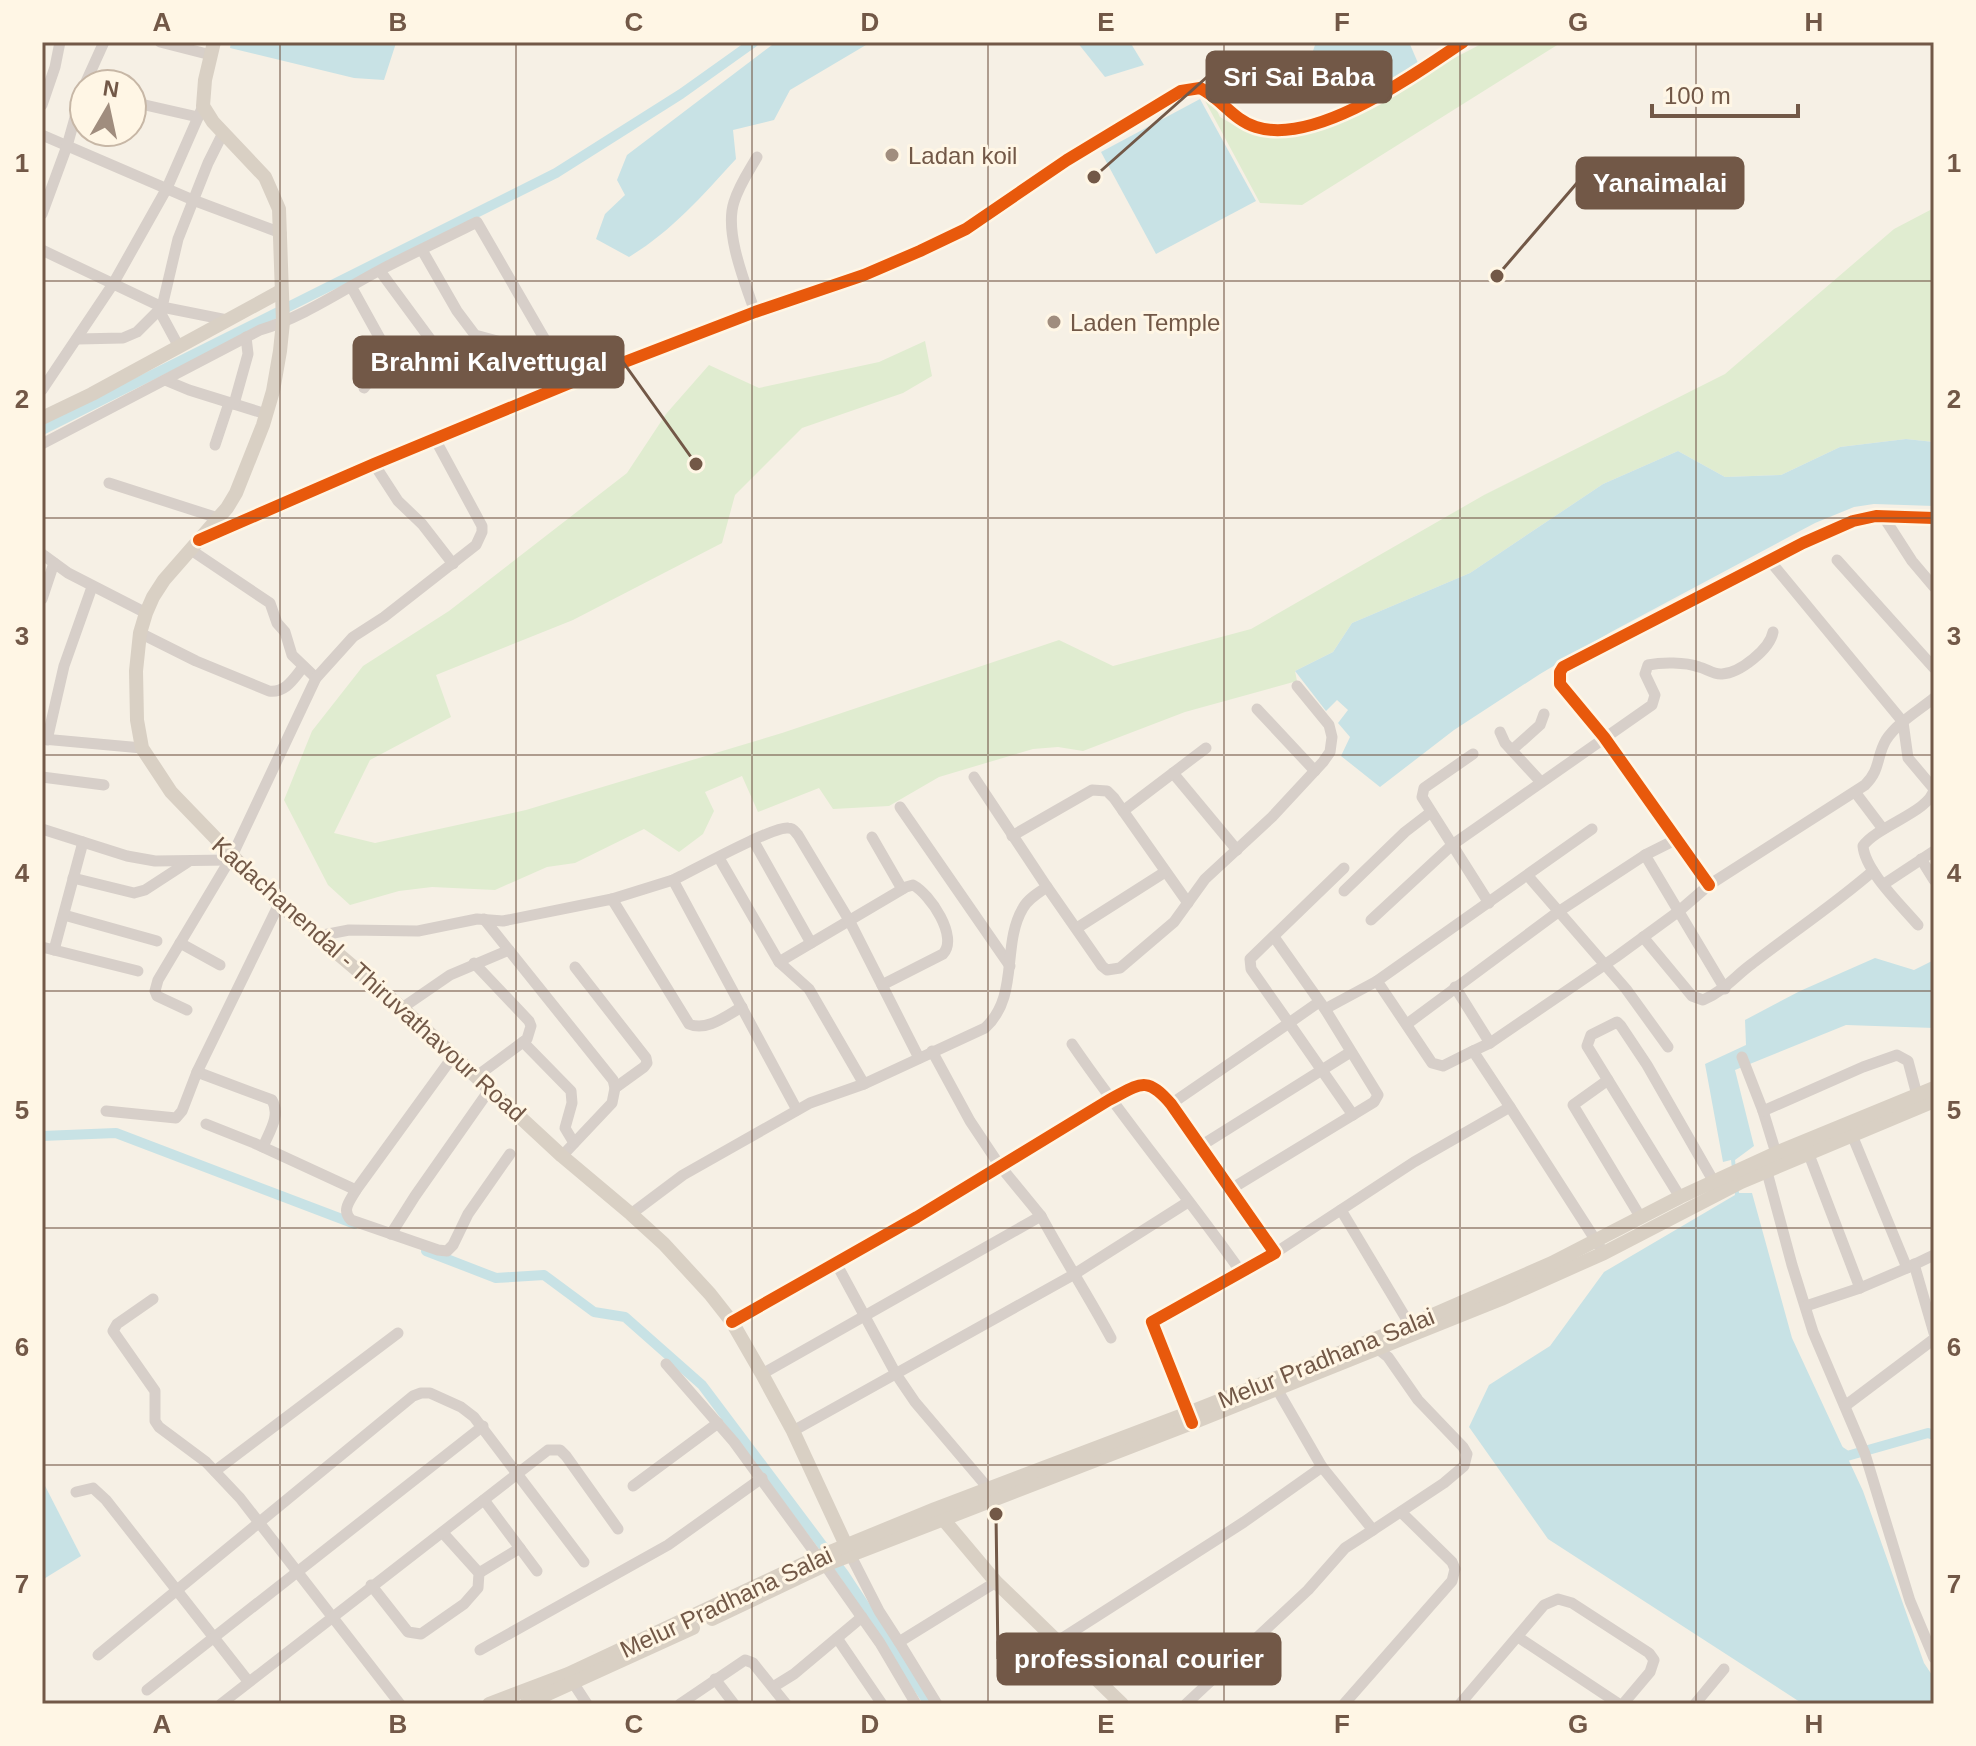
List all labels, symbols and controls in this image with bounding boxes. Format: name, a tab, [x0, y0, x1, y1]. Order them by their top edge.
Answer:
text: A	[153, 7, 172, 37]
text: B	[389, 7, 407, 37]
text: C	[625, 7, 644, 37]
text: D	[861, 7, 879, 37]
text: E	[1097, 7, 1115, 37]
text: F	[1334, 7, 1350, 37]
text: G	[1568, 7, 1588, 37]
text: H	[1805, 7, 1823, 37]
callout: Sri Sai Baba	[1207, 52, 1391, 102]
text: Sri Sai Baba	[1223, 62, 1375, 92]
north arrow	[68, 68, 148, 148]
scale bar	[1652, 68, 1798, 118]
text: N	[101, 75, 121, 102]
text: 100 m	[1664, 82, 1731, 109]
place label: Ladan koil	[908, 142, 1017, 169]
marker: Ladan koil	[883, 146, 901, 164]
text: 1	[15, 148, 29, 178]
text: 1	[1947, 148, 1961, 178]
callout: Yanaimalai	[1577, 158, 1743, 208]
text: Yanaimalai	[1593, 168, 1727, 198]
place label: Laden Temple	[1070, 309, 1220, 336]
marker: Laden Temple	[1045, 313, 1063, 331]
callout: Brahmi Kalvettugal	[354, 337, 623, 387]
text: Brahmi Kalvettugal	[371, 347, 607, 377]
text: 2	[15, 384, 29, 414]
text: 2	[1947, 384, 1961, 414]
text: 3	[15, 621, 29, 651]
text: 3	[1947, 621, 1961, 651]
street label: Kadachanendal - Thiruvathavour Road	[207, 831, 531, 1127]
text: 4	[15, 858, 30, 888]
text: 4	[1947, 858, 1962, 888]
text: 5	[15, 1095, 29, 1125]
text: 5	[1947, 1095, 1961, 1125]
street label: Melur Pradhana Salai	[1214, 1302, 1438, 1414]
text: 6	[15, 1332, 29, 1362]
text: 6	[1947, 1332, 1961, 1362]
street label: Melur Pradhana Salai	[616, 1541, 836, 1663]
text: 7	[15, 1569, 29, 1599]
text: 7	[1947, 1569, 1961, 1599]
callout: professional courier	[998, 1634, 1280, 1684]
text: professional courier	[1014, 1644, 1264, 1674]
text: A	[153, 1709, 172, 1739]
text: B	[389, 1709, 407, 1739]
text: C	[625, 1709, 644, 1739]
text: D	[861, 1709, 879, 1739]
text: E	[1097, 1709, 1115, 1739]
text: F	[1334, 1709, 1350, 1739]
text: G	[1568, 1709, 1588, 1739]
text: H	[1805, 1709, 1823, 1739]

